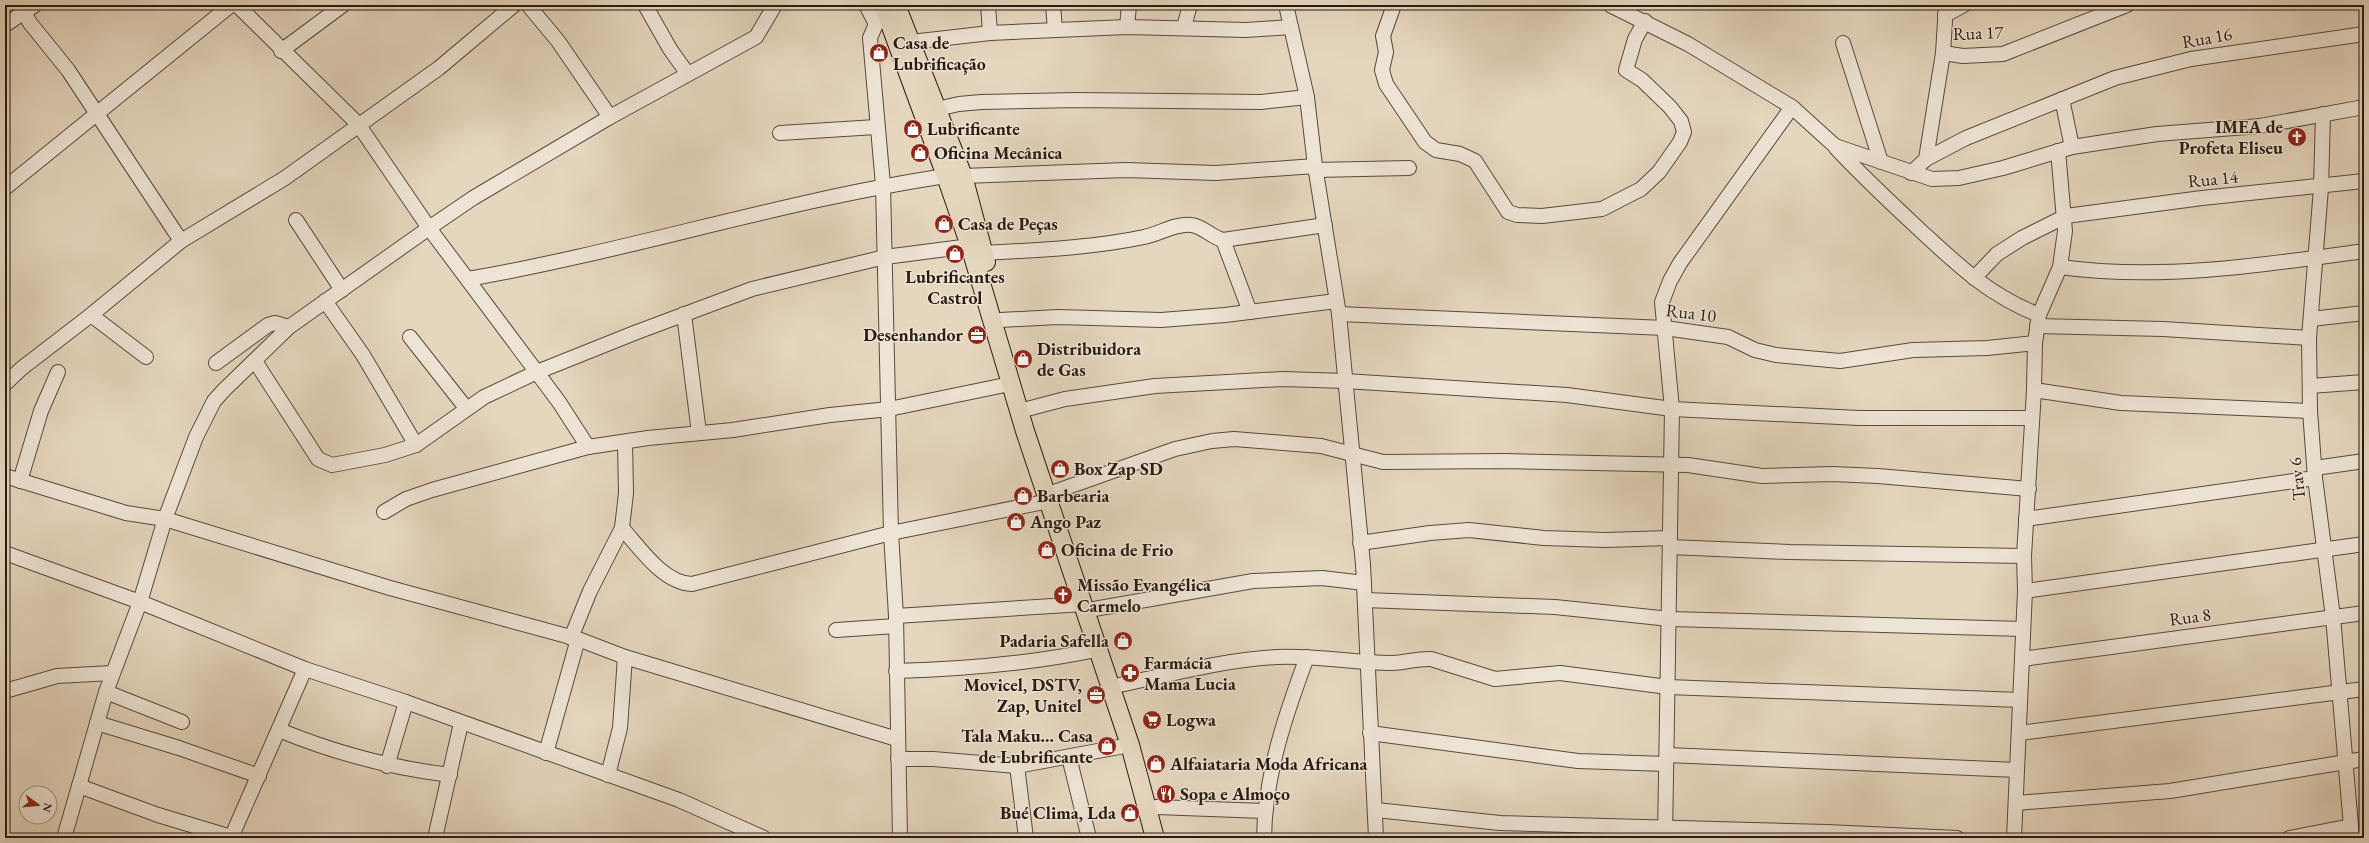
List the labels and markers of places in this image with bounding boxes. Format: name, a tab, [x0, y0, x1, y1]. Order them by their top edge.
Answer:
place label: Casa de Lubrificação	[893, 31, 986, 75]
shop icon: Casa de Lubrificação	[868, 42, 890, 64]
place label: IMEA de Profeta Eliseu	[2179, 115, 2283, 159]
place label: Lubrificante	[927, 117, 1020, 140]
shop icon: Lubrificante	[902, 118, 924, 140]
church icon: IMEA de Profeta Eliseu	[2286, 126, 2308, 148]
place label: Oficina Mecânica	[934, 141, 1063, 164]
shop icon: Oficina Mecânica	[909, 142, 931, 164]
place label: Casa de Peças	[958, 212, 1058, 235]
shop icon: Casa de Peças	[933, 213, 955, 235]
shop icon: Lubrificantes Castrol	[944, 243, 966, 265]
place label: Lubrificantes Castrol	[905, 265, 1005, 309]
place label: Desenhandor	[863, 323, 964, 346]
office icon: Desenhandor	[966, 324, 988, 346]
place label: Distribuidora de Gas	[1037, 337, 1141, 381]
shop icon: Distribuidora de Gas	[1012, 348, 1034, 370]
place label: Box Zap SD	[1074, 457, 1163, 480]
shop icon: Box Zap SD	[1049, 458, 1071, 480]
place label: Barbearia	[1037, 484, 1110, 507]
shop icon: Barbearia	[1012, 485, 1034, 507]
place label: Ango Paz	[1029, 510, 1101, 533]
shop icon: Ango Paz	[1005, 511, 1027, 533]
place label: Oficina de Frio	[1061, 538, 1173, 561]
shop icon: Oficina de Frio	[1036, 539, 1058, 561]
place label: Missão Evangélica Carmelo	[1077, 573, 1211, 617]
church icon: Missão Evangélica Carmelo	[1052, 584, 1074, 606]
place label: Padaria Safella	[999, 629, 1109, 652]
shop icon: Padaria Safella	[1112, 630, 1134, 652]
place label: Farmácia Mama Lucia	[1144, 651, 1236, 695]
pharmacy icon: Farmácia Mama Lucia	[1119, 662, 1141, 684]
place label: Movicel, DSTV, Zap, Unitel	[964, 673, 1082, 717]
office icon: Movicel, DSTV, Zap, Unitel	[1085, 684, 1107, 706]
place label: Logwa	[1166, 708, 1216, 731]
supermarket icon: Logwa	[1141, 709, 1163, 731]
place label: Tala Maku... Casa de Lubrificante	[961, 724, 1093, 768]
shop icon: Tala Maku... Casa de Lubrificante	[1096, 735, 1118, 757]
place label: Alfaiataria Moda Africana	[1169, 752, 1368, 775]
shop icon: Alfaiataria Moda Africana	[1145, 753, 1167, 775]
place label: Sopa e Almoço	[1180, 782, 1290, 805]
restaurant icon: Sopa e Almoço	[1155, 783, 1177, 805]
place label: Bué Clima, Lda	[1000, 801, 1116, 824]
shop icon: Bué Clima, Lda	[1119, 802, 1141, 824]

